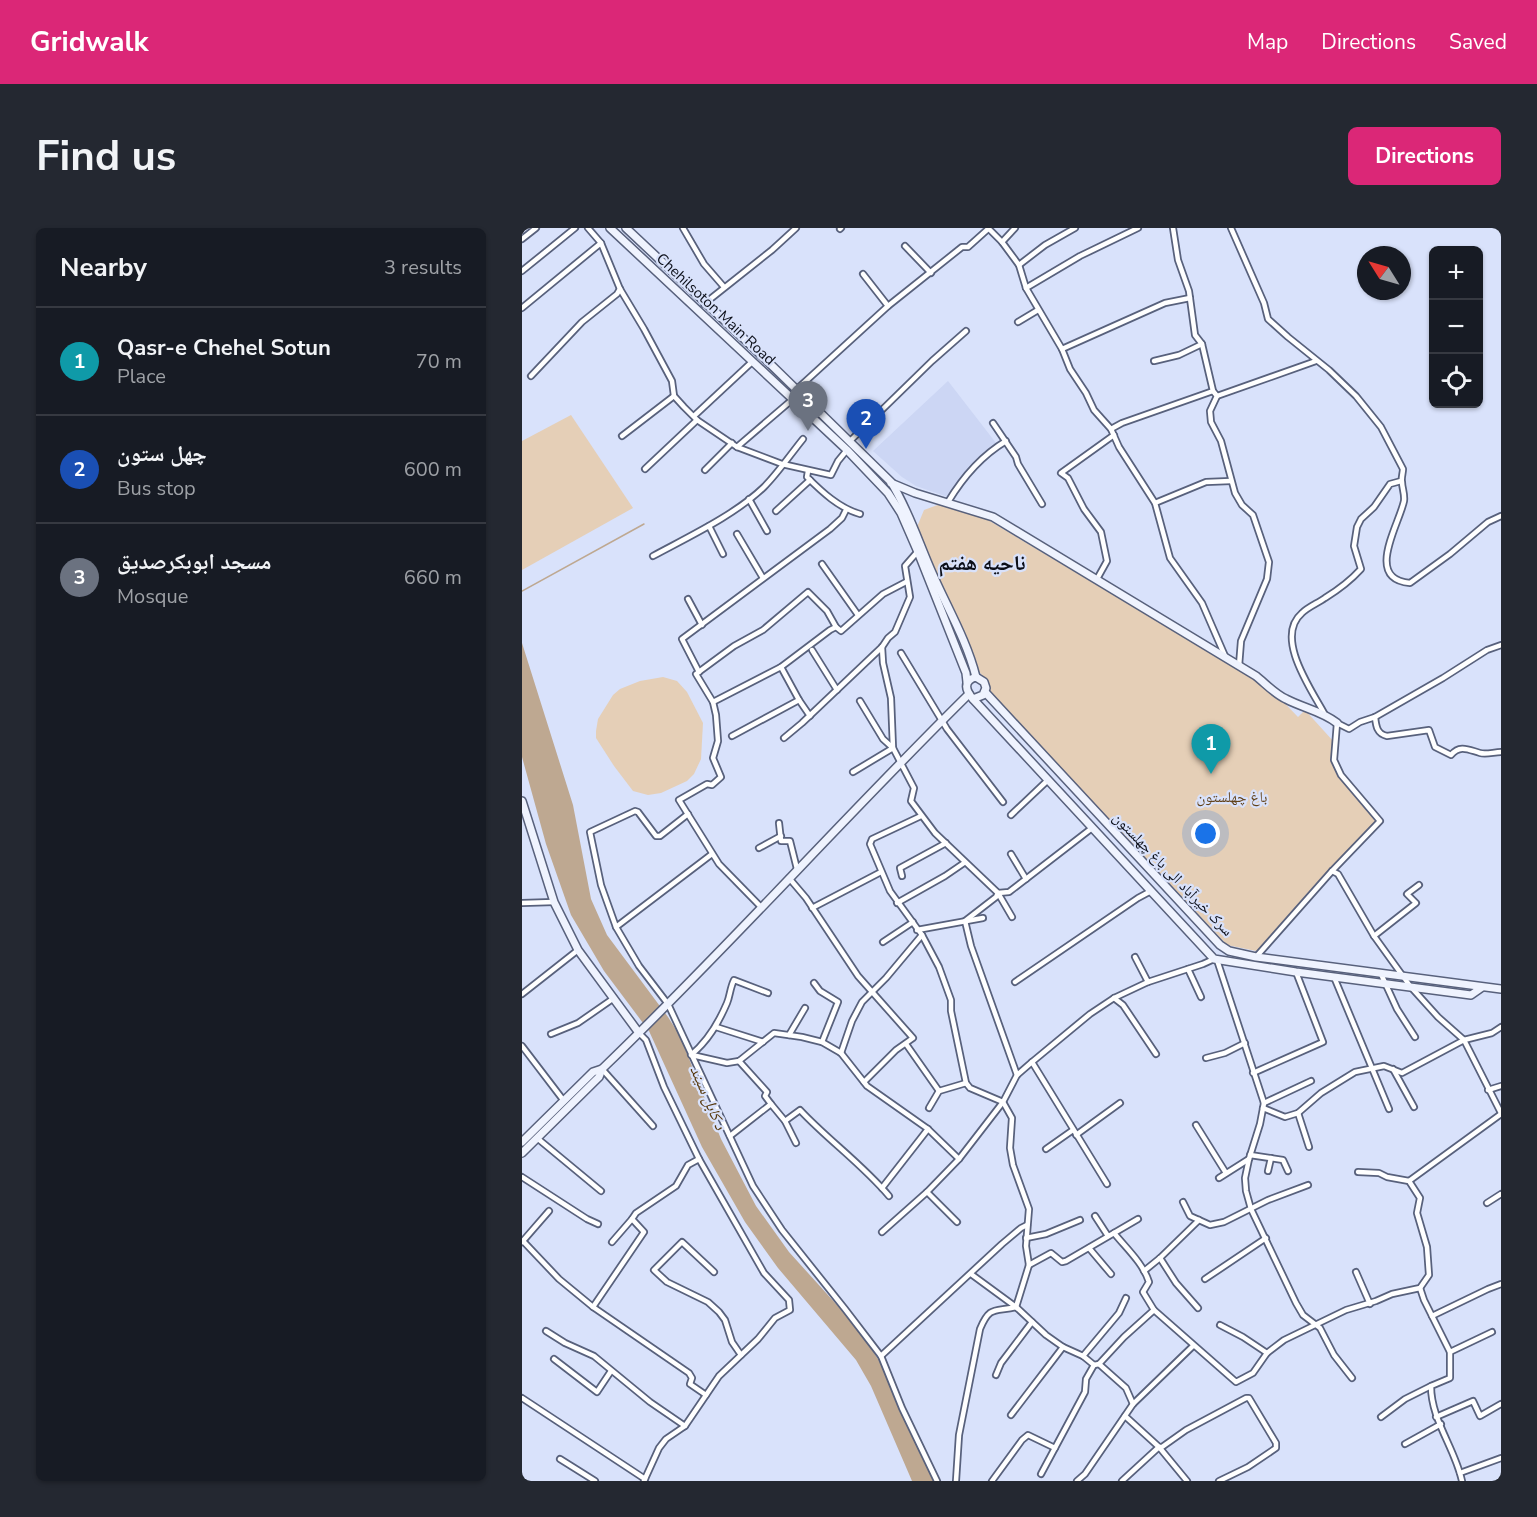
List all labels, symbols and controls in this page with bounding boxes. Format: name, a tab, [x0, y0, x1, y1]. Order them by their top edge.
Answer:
text: Gridwalk	[30, 23, 148, 61]
text: Map	[1247, 28, 1288, 56]
text: Directions	[1321, 28, 1416, 56]
text: Saved	[1449, 28, 1507, 56]
button: Directions	[1348, 127, 1501, 185]
text: Find us	[36, 128, 176, 185]
north arrow	[1357, 246, 1411, 300]
map controls	[1429, 246, 1483, 408]
button: +	[1429, 246, 1483, 300]
street label: Chehilsoton Main Road	[652, 249, 780, 369]
text: Nearby	[60, 250, 147, 285]
text: 3 results	[384, 254, 462, 281]
button: −	[1429, 300, 1483, 354]
text: Qasr-e Chehel Sotun	[117, 333, 331, 363]
text: 1	[74, 348, 86, 375]
text: 70 m	[416, 348, 462, 375]
button: locate	[1429, 354, 1483, 408]
text: Place	[117, 363, 166, 390]
pin: 3	[788, 382, 828, 431]
pin: 2	[846, 400, 886, 449]
text: چهل ستون	[117, 439, 207, 469]
text: 2	[74, 456, 86, 483]
text: 600 m	[404, 456, 462, 483]
text: Bus stop	[117, 475, 196, 502]
text: مسجد ابوبکرصدیق	[117, 547, 271, 577]
district label: ناحیه هفتم	[938, 549, 1026, 577]
text: 3	[74, 564, 86, 591]
text: 660 m	[404, 564, 462, 591]
text: Mosque	[117, 583, 188, 610]
pin: 1	[1192, 724, 1230, 774]
park label: باغ چهلستون	[1197, 787, 1267, 807]
street label: سرک خیرآباد الی باغ چهلستون	[1108, 808, 1238, 940]
your location	[1191, 819, 1220, 848]
water label: د کابل سيند	[685, 1062, 732, 1134]

